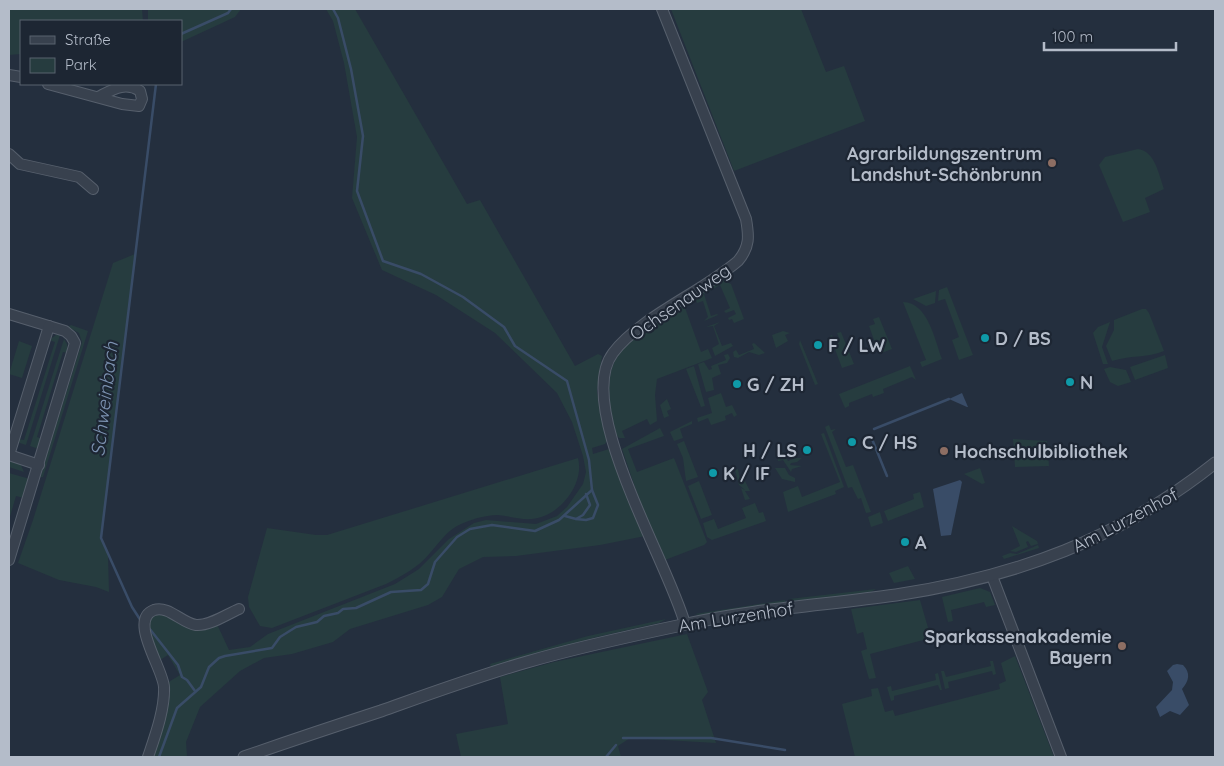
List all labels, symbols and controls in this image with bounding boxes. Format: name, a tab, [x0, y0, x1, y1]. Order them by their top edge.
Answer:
legend	[20, 20, 182, 85]
scale bar	[1044, 20, 1176, 52]
text: 100 m	[1052, 27, 1093, 46]
text: Straße	[65, 30, 111, 49]
text: Park	[65, 55, 97, 74]
place label: Agrarbildungszentrum Landshut-Schönbrunn	[847, 142, 1042, 186]
marker: Agrarbildungszentrum Landshut-Schönbrunn	[1046, 157, 1058, 169]
street label: Ochsenauweg	[625, 259, 735, 345]
place label: D / BS	[995, 327, 1051, 350]
marker: D / BS	[979, 332, 991, 344]
place label: F / LW	[828, 334, 885, 357]
water label: Schweinbach	[85, 339, 123, 458]
marker: F / LW	[812, 339, 824, 351]
place label: N	[1080, 371, 1093, 394]
place label: G / ZH	[747, 373, 804, 396]
marker: N	[1064, 376, 1076, 388]
marker: G / ZH	[731, 378, 743, 390]
place label: C / HS	[862, 431, 918, 454]
marker: C / HS	[846, 436, 858, 448]
place label: H / LS	[743, 439, 797, 462]
place label: Hochschulbibliothek	[954, 440, 1128, 463]
marker: H / LS	[801, 444, 813, 456]
marker: Hochschulbibliothek	[938, 445, 950, 457]
place label: K / IF	[723, 462, 770, 485]
marker: K / IF	[707, 467, 719, 479]
street label: Am Lurzenhof	[1068, 482, 1182, 557]
place label: A	[915, 531, 927, 554]
marker: A	[899, 536, 911, 548]
street label: Am Lurzenhof	[677, 596, 796, 637]
place label: Sparkassenakademie Bayern	[924, 625, 1112, 669]
marker: Sparkassenakademie Bayern	[1116, 640, 1128, 652]

